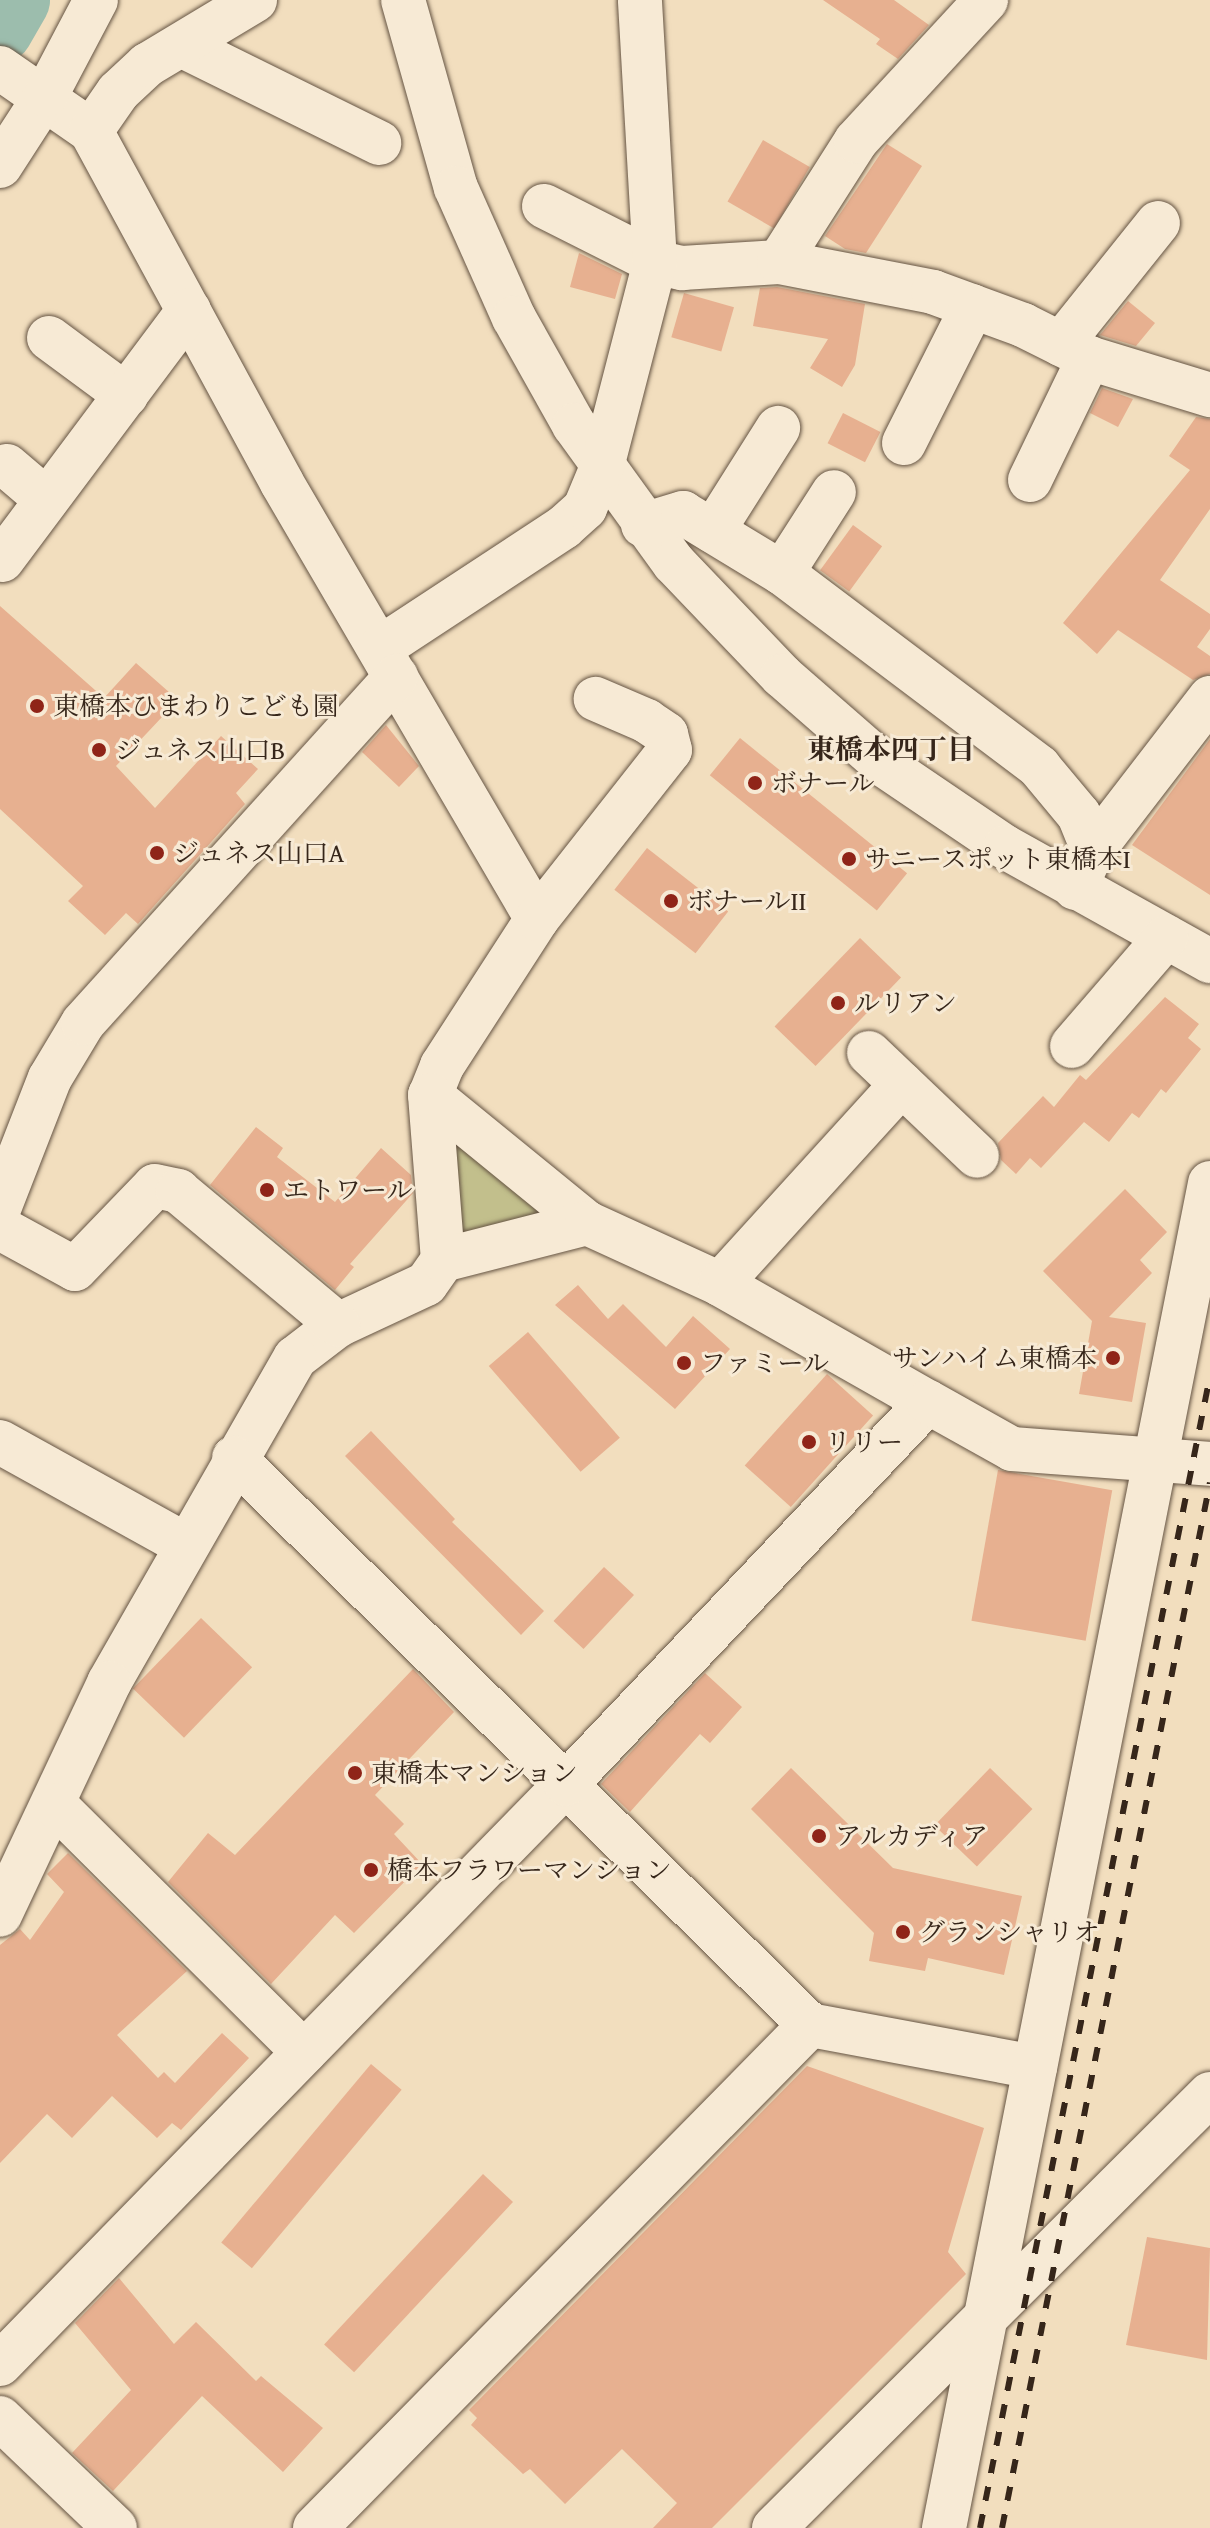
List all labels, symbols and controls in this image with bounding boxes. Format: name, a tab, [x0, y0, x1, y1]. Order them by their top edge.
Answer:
place label: 東橋本ひまわりこども園	[53, 690, 339, 722]
marker: 東橋本ひまわりこども園	[28, 697, 46, 715]
district label: 東橋本四丁目	[807, 732, 975, 766]
place label: ジュネス山口B	[115, 734, 286, 766]
marker: ジュネス山口B	[90, 741, 108, 759]
place label: ボナール	[771, 767, 875, 799]
marker: ボナール	[746, 774, 764, 792]
place label: ジュネス山口A	[173, 837, 345, 869]
place label: サニースポット東橋本Ⅰ	[865, 843, 1133, 875]
marker: ジュネス山口A	[148, 844, 166, 862]
marker: サニースポット東橋本Ⅰ	[840, 850, 858, 868]
place label: ボナールⅡ	[687, 885, 807, 917]
marker: ボナールⅡ	[662, 892, 680, 910]
place label: ルリアン	[854, 987, 958, 1019]
marker: ルリアン	[829, 994, 847, 1012]
place label: エトワール	[283, 1174, 413, 1206]
marker: エトワール	[258, 1181, 276, 1199]
place label: サンハイム東橋本	[889, 1342, 1097, 1374]
place label: ファミール	[700, 1347, 830, 1379]
marker: サンハイム東橋本	[1104, 1349, 1122, 1367]
marker: ファミール	[675, 1354, 693, 1372]
place label: リリー	[825, 1426, 903, 1458]
marker: リリー	[800, 1433, 818, 1451]
place label: 東橋本マンション	[371, 1757, 579, 1789]
marker: 東橋本マンション	[346, 1764, 364, 1782]
place label: アルカディア	[835, 1820, 991, 1852]
marker: アルカディア	[810, 1827, 828, 1845]
place label: 橋本フラワーマンション	[387, 1854, 673, 1886]
marker: 橋本フラワーマンション	[362, 1861, 380, 1879]
place label: グランシャリオ	[919, 1916, 1101, 1948]
marker: グランシャリオ	[894, 1923, 912, 1941]

